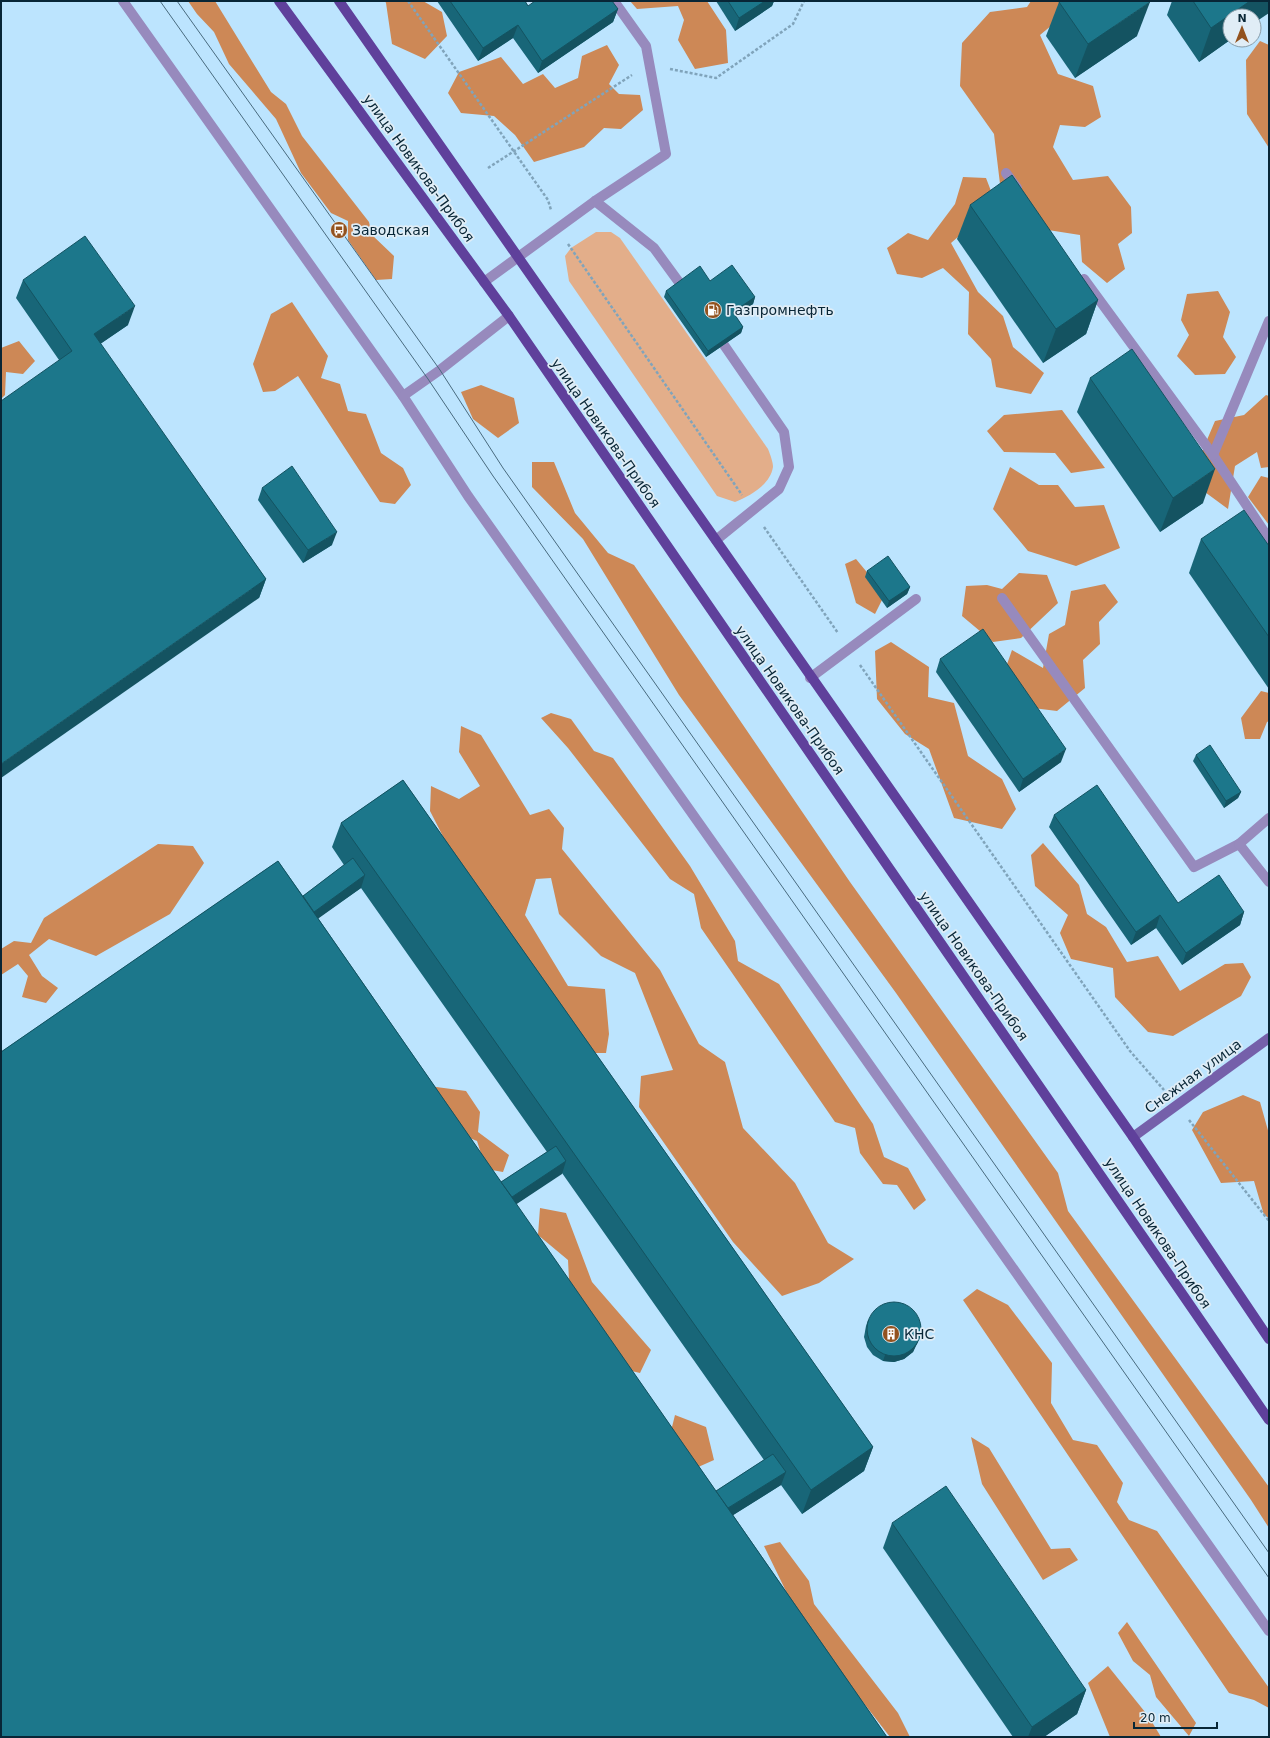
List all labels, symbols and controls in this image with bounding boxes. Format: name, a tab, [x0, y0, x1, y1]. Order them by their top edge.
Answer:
north arrow	[1222, 8, 1262, 48]
text: N	[1237, 12, 1247, 25]
street label: улица Новикова-Прибоя	[360, 91, 478, 245]
bus stop icon: Заводская	[329, 220, 349, 240]
place label: Заводская	[352, 222, 429, 238]
fuel station icon: Газпромнефть	[703, 300, 723, 320]
place label: Газпромнефть	[726, 302, 834, 318]
street label: улица Новикова-Прибоя	[548, 355, 664, 511]
street label: улица Новикова-Прибоя	[732, 622, 848, 778]
street label: улица Новикова-Прибоя	[916, 888, 1032, 1044]
street label: Снежная улица	[1142, 1036, 1244, 1116]
street label: улица Новикова-Прибоя	[1101, 1155, 1215, 1311]
building icon: КНС	[881, 1324, 901, 1344]
place label: КНС	[904, 1326, 934, 1342]
scale bar	[1134, 1704, 1217, 1730]
text: 20 m	[1140, 1711, 1171, 1725]

